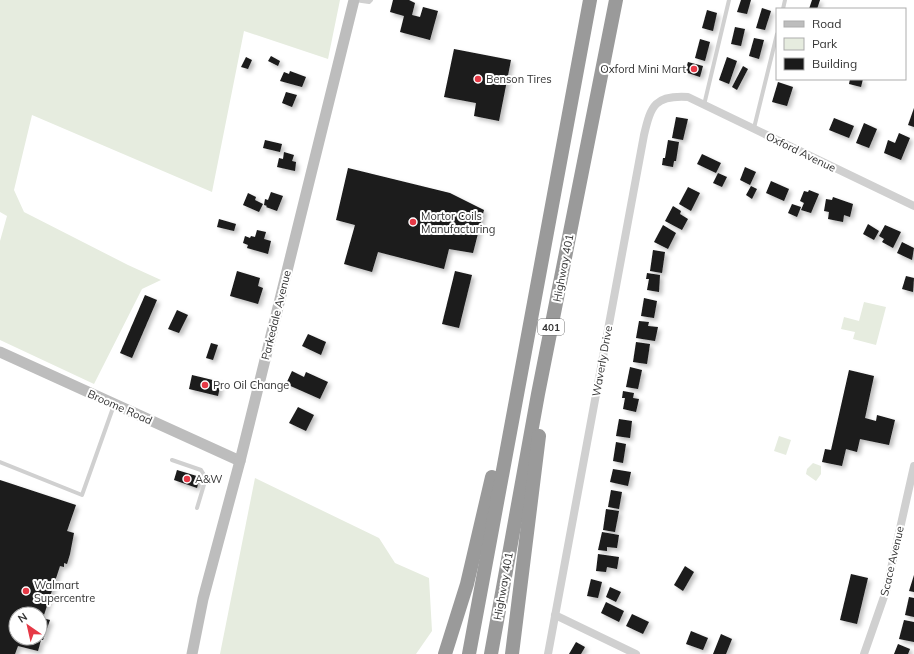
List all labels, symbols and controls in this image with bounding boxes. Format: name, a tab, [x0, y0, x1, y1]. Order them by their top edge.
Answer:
legend	[776, 8, 906, 80]
text: Road	[812, 16, 841, 31]
text: Park	[812, 36, 838, 51]
text: Building	[812, 56, 857, 71]
place label: Oxford Mini Mart	[600, 62, 686, 76]
marker: Oxford Mini Mart	[689, 64, 699, 74]
place label: Benson Tires	[486, 72, 552, 86]
marker: Benson Tires	[473, 74, 483, 84]
street label: Oxford Avenue	[764, 129, 838, 175]
place label: Mortor Coils Manufacturing	[421, 209, 495, 236]
marker: Mortor Coils Manufacturing	[408, 217, 418, 227]
street label: Highway 401	[550, 233, 576, 303]
street label: Parkedale Avenue	[258, 269, 294, 361]
road number: 401	[538, 319, 564, 335]
street label: Waverly Drive	[589, 324, 615, 398]
place label: Pro Oil Change	[213, 378, 289, 392]
marker: Pro Oil Change	[200, 380, 210, 390]
street label: Broome Road	[85, 386, 155, 428]
place label: A&W	[195, 472, 222, 486]
marker: A&W	[182, 474, 192, 484]
street label: Scace Avenue	[877, 525, 907, 597]
street label: Highway 401	[490, 551, 516, 621]
place label: Walmart Supercentre	[34, 578, 95, 605]
marker: Walmart Supercentre	[21, 586, 31, 596]
north arrow	[8, 606, 48, 646]
text: N	[15, 610, 30, 626]

